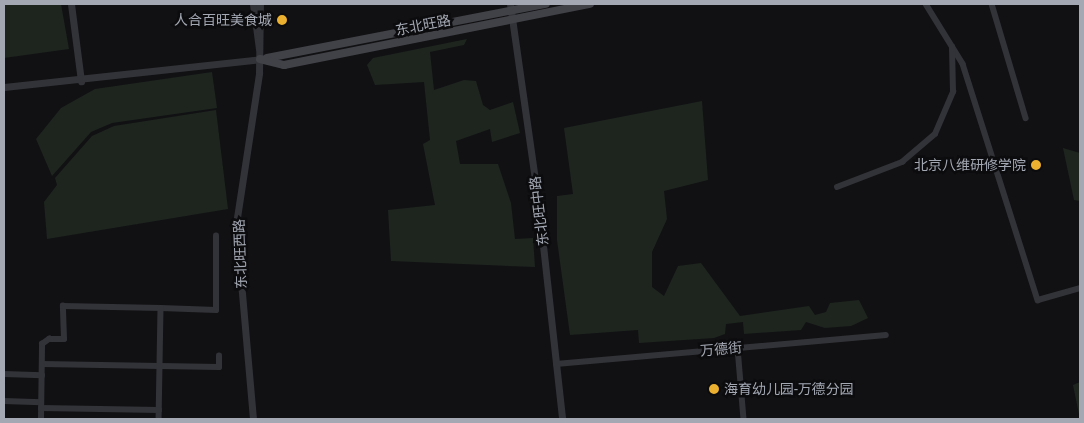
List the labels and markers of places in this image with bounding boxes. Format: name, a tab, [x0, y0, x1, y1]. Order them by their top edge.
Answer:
place label: 人合百旺美食城	[174, 12, 272, 28]
marker: 人合百旺美食城	[276, 14, 288, 26]
place label: 北京八维研修学院	[914, 157, 1026, 173]
marker: 北京八维研修学院	[1030, 159, 1042, 171]
place label: 海育幼儿园-万德分园	[724, 381, 854, 397]
marker: 海育幼儿园-万德分园	[708, 383, 720, 395]

